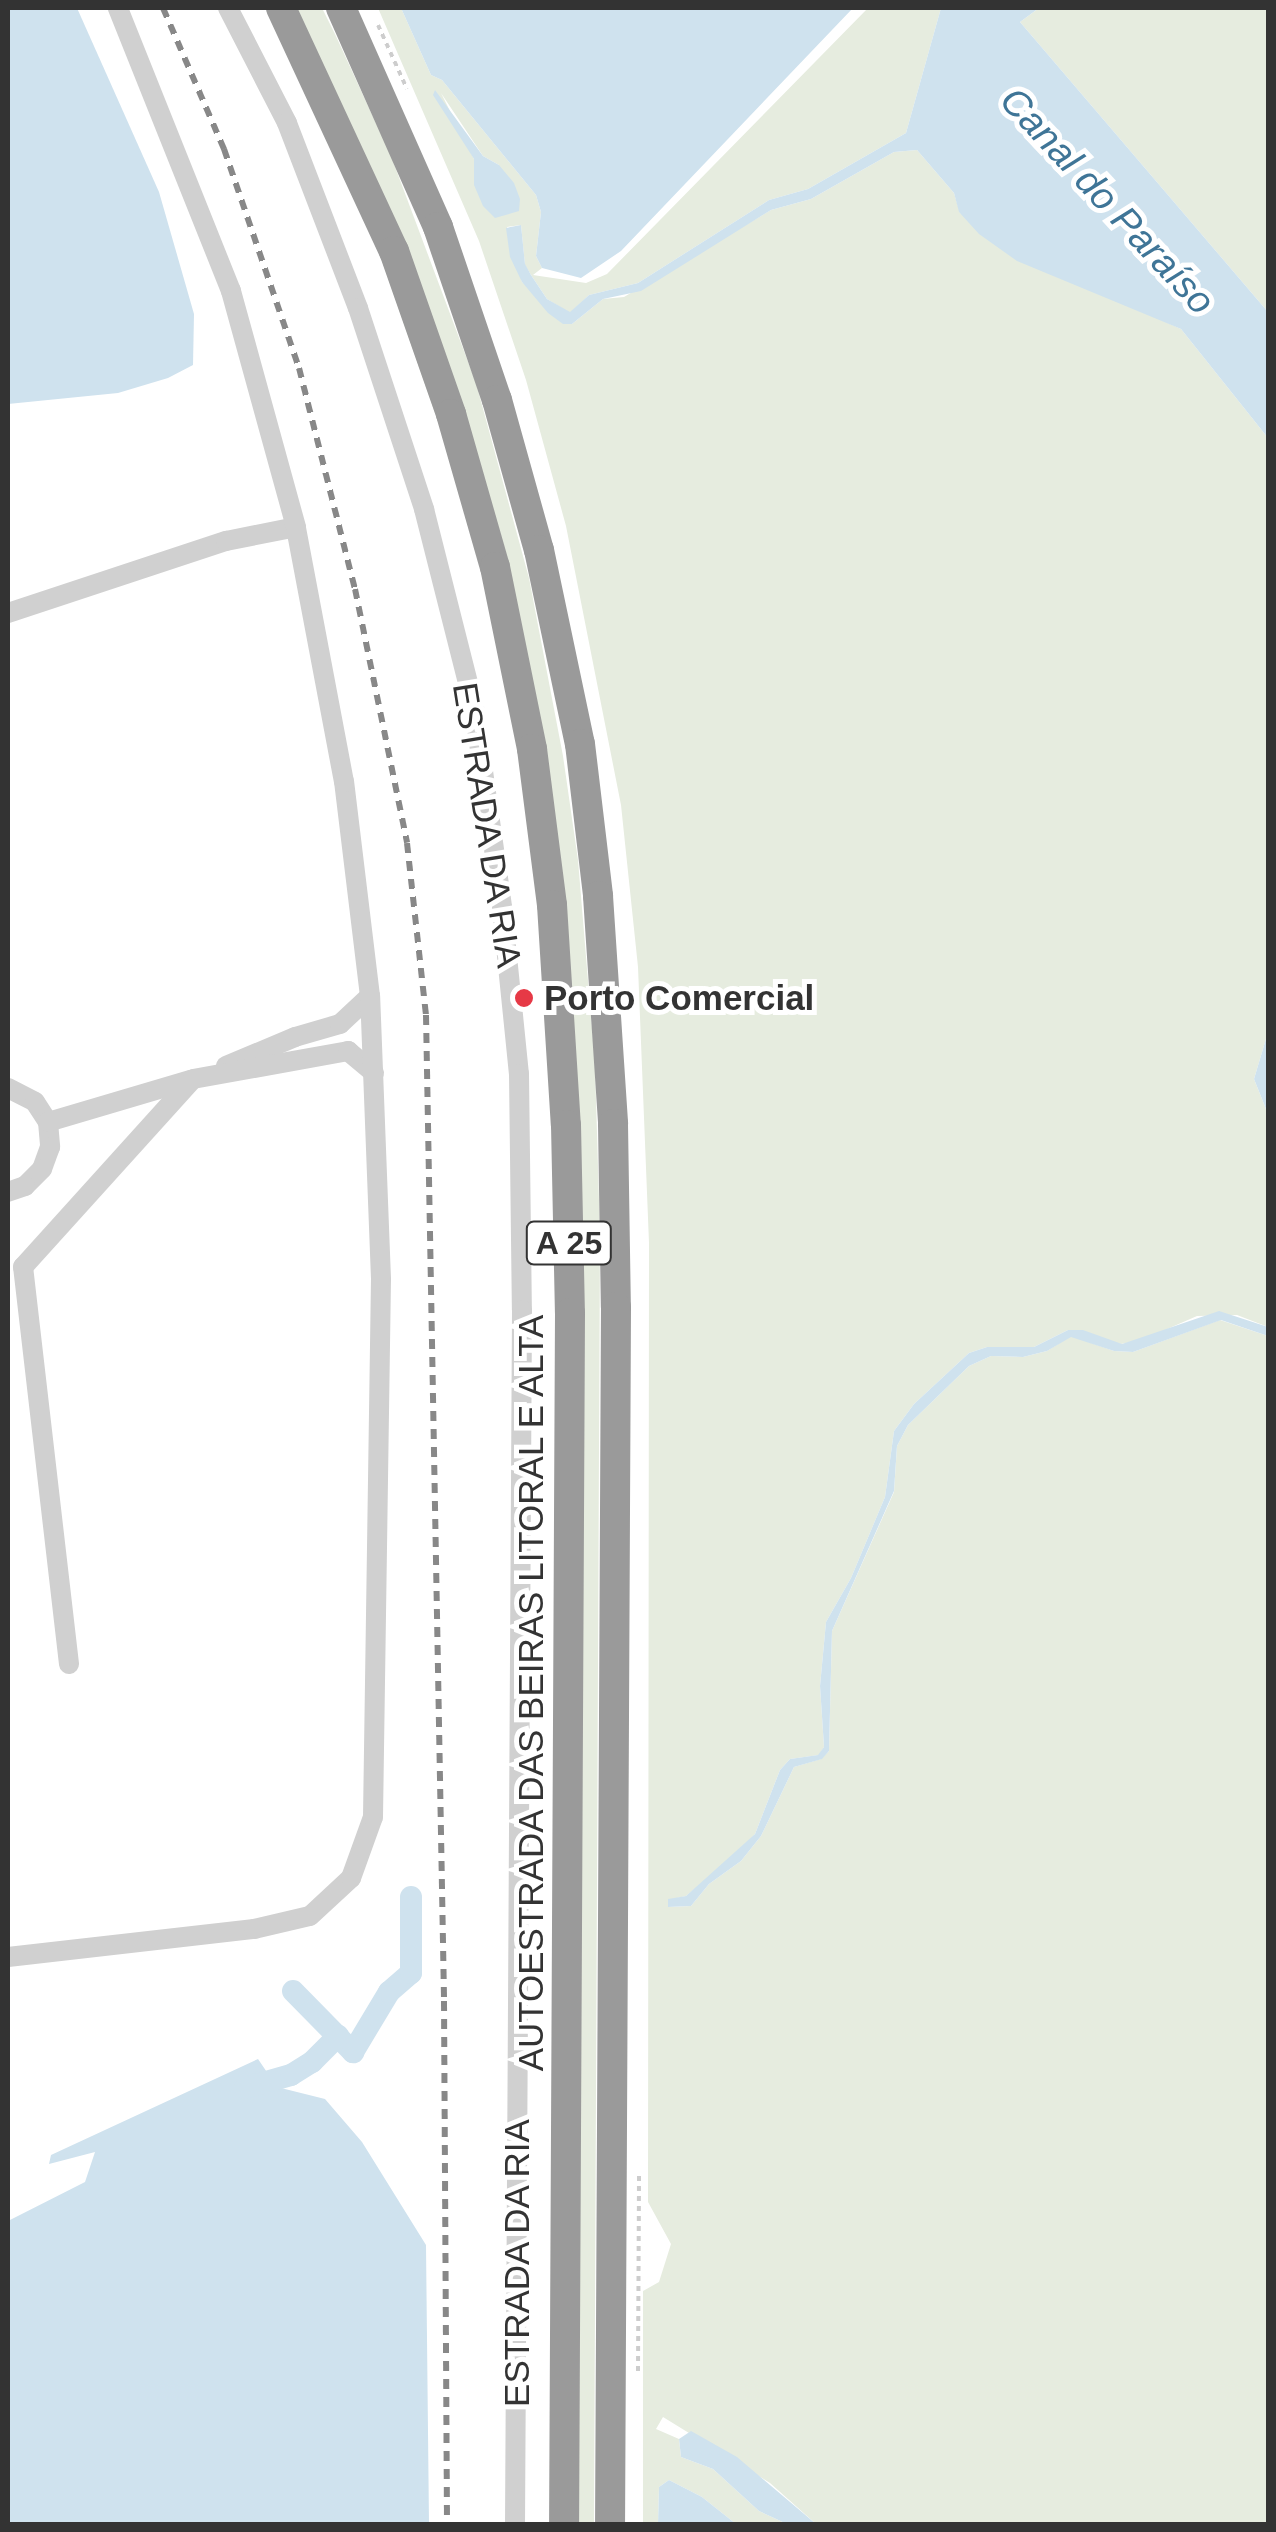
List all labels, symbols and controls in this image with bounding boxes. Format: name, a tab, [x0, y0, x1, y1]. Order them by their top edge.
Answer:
water label: Canal do Paraíso	[990, 78, 1224, 324]
street label: ESTRADA DA RIA	[443, 678, 531, 972]
place label: Porto Comercial	[544, 977, 814, 1019]
marker: Porto Comercial	[513, 987, 535, 1009]
road number: A 25	[524, 1216, 614, 1270]
street label: AUTOESTRADA DAS BEIRAS LITORAL E ALTA	[510, 1312, 552, 2074]
street label: ESTRADA DA RIA	[496, 2117, 538, 2409]

